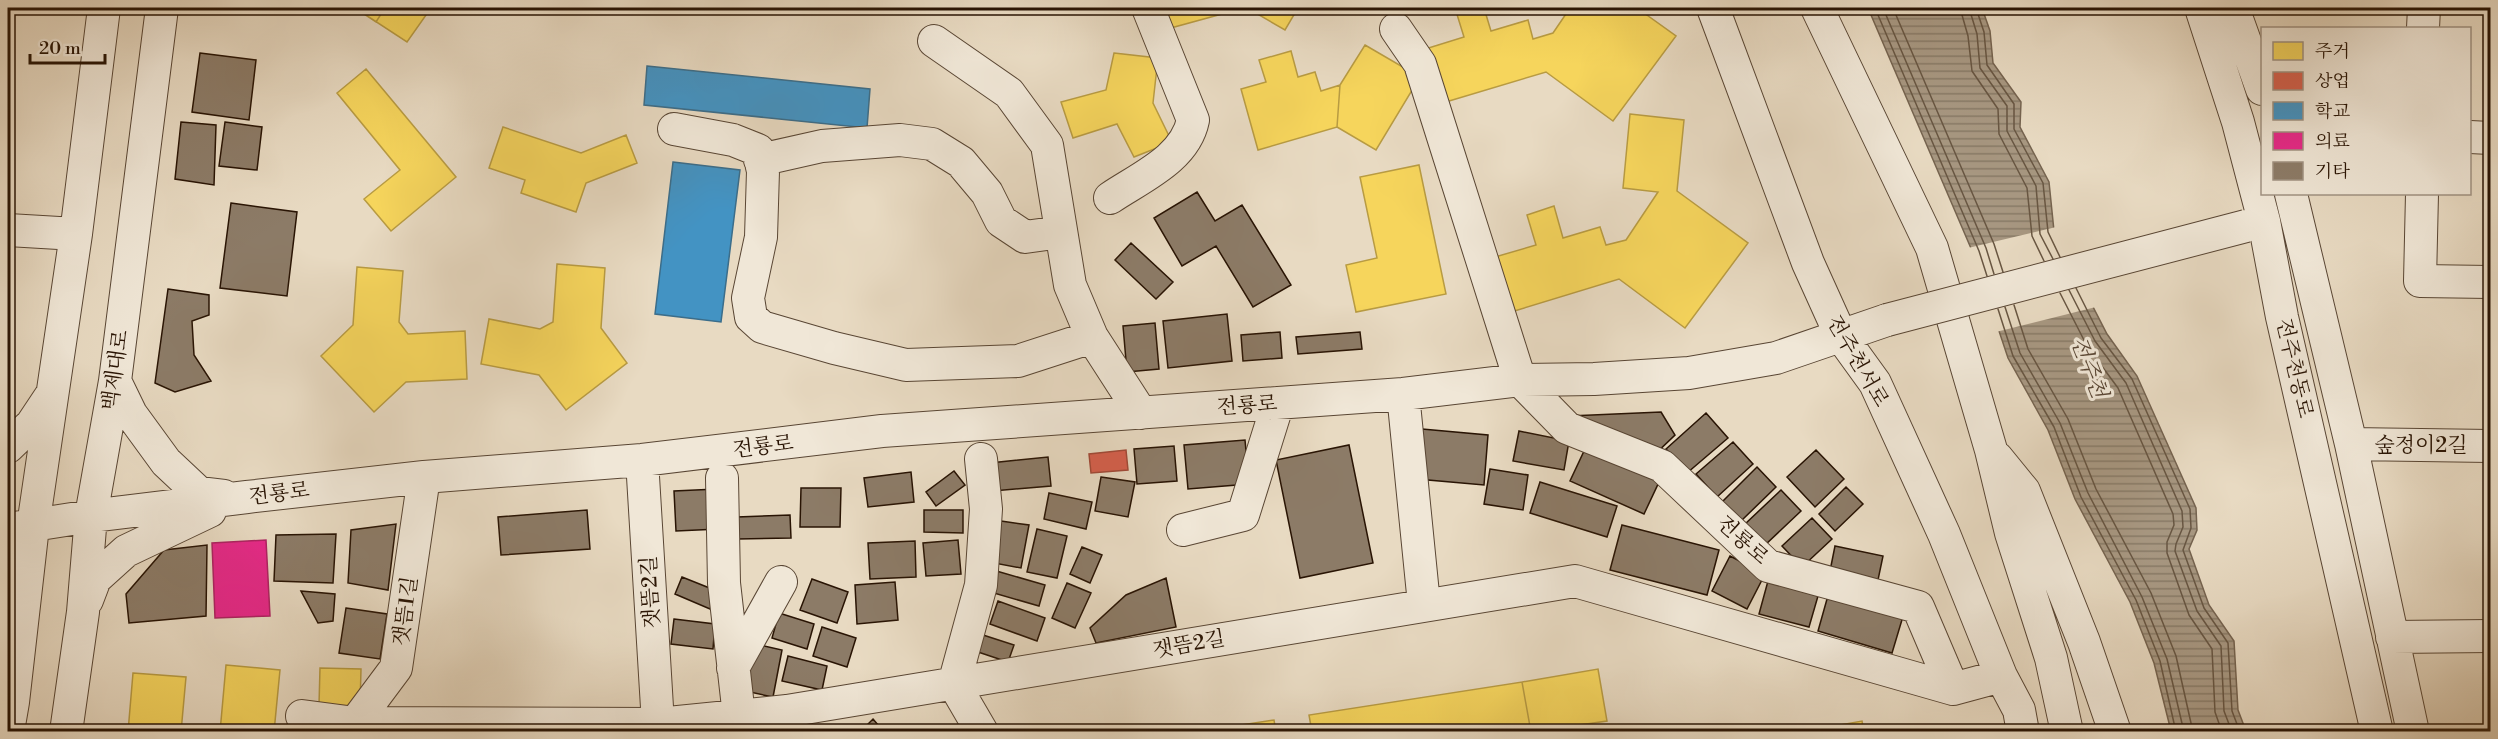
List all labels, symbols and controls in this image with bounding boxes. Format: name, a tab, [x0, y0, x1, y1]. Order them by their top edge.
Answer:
scale bar	[30, 27, 105, 65]
legend	[2261, 27, 2471, 195]
text: 20 m	[39, 37, 81, 60]
text: 주거	[2315, 40, 2350, 63]
text: 상업	[2315, 70, 2350, 93]
text: 학교	[2315, 100, 2350, 123]
text: 의료	[2315, 130, 2350, 153]
text: 기타	[2315, 160, 2350, 183]
street label: 전주천서로	[1821, 311, 1894, 412]
street label: 전주천동로	[2270, 316, 2318, 421]
street label: 백제대로	[97, 328, 135, 412]
water label: 전주천	[2065, 333, 2113, 404]
street label: 전룡로	[1216, 391, 1278, 421]
street label: 전룡로	[731, 430, 795, 464]
street label: 숲정이2길	[2374, 433, 2468, 459]
street label: 전룡로	[247, 477, 311, 511]
street label: 전룡로	[1711, 511, 1774, 571]
street label: 잿뜸2길	[636, 555, 666, 629]
street label: 잿뜸1길	[388, 575, 424, 648]
street label: 잿뜸2길	[1151, 626, 1227, 664]

